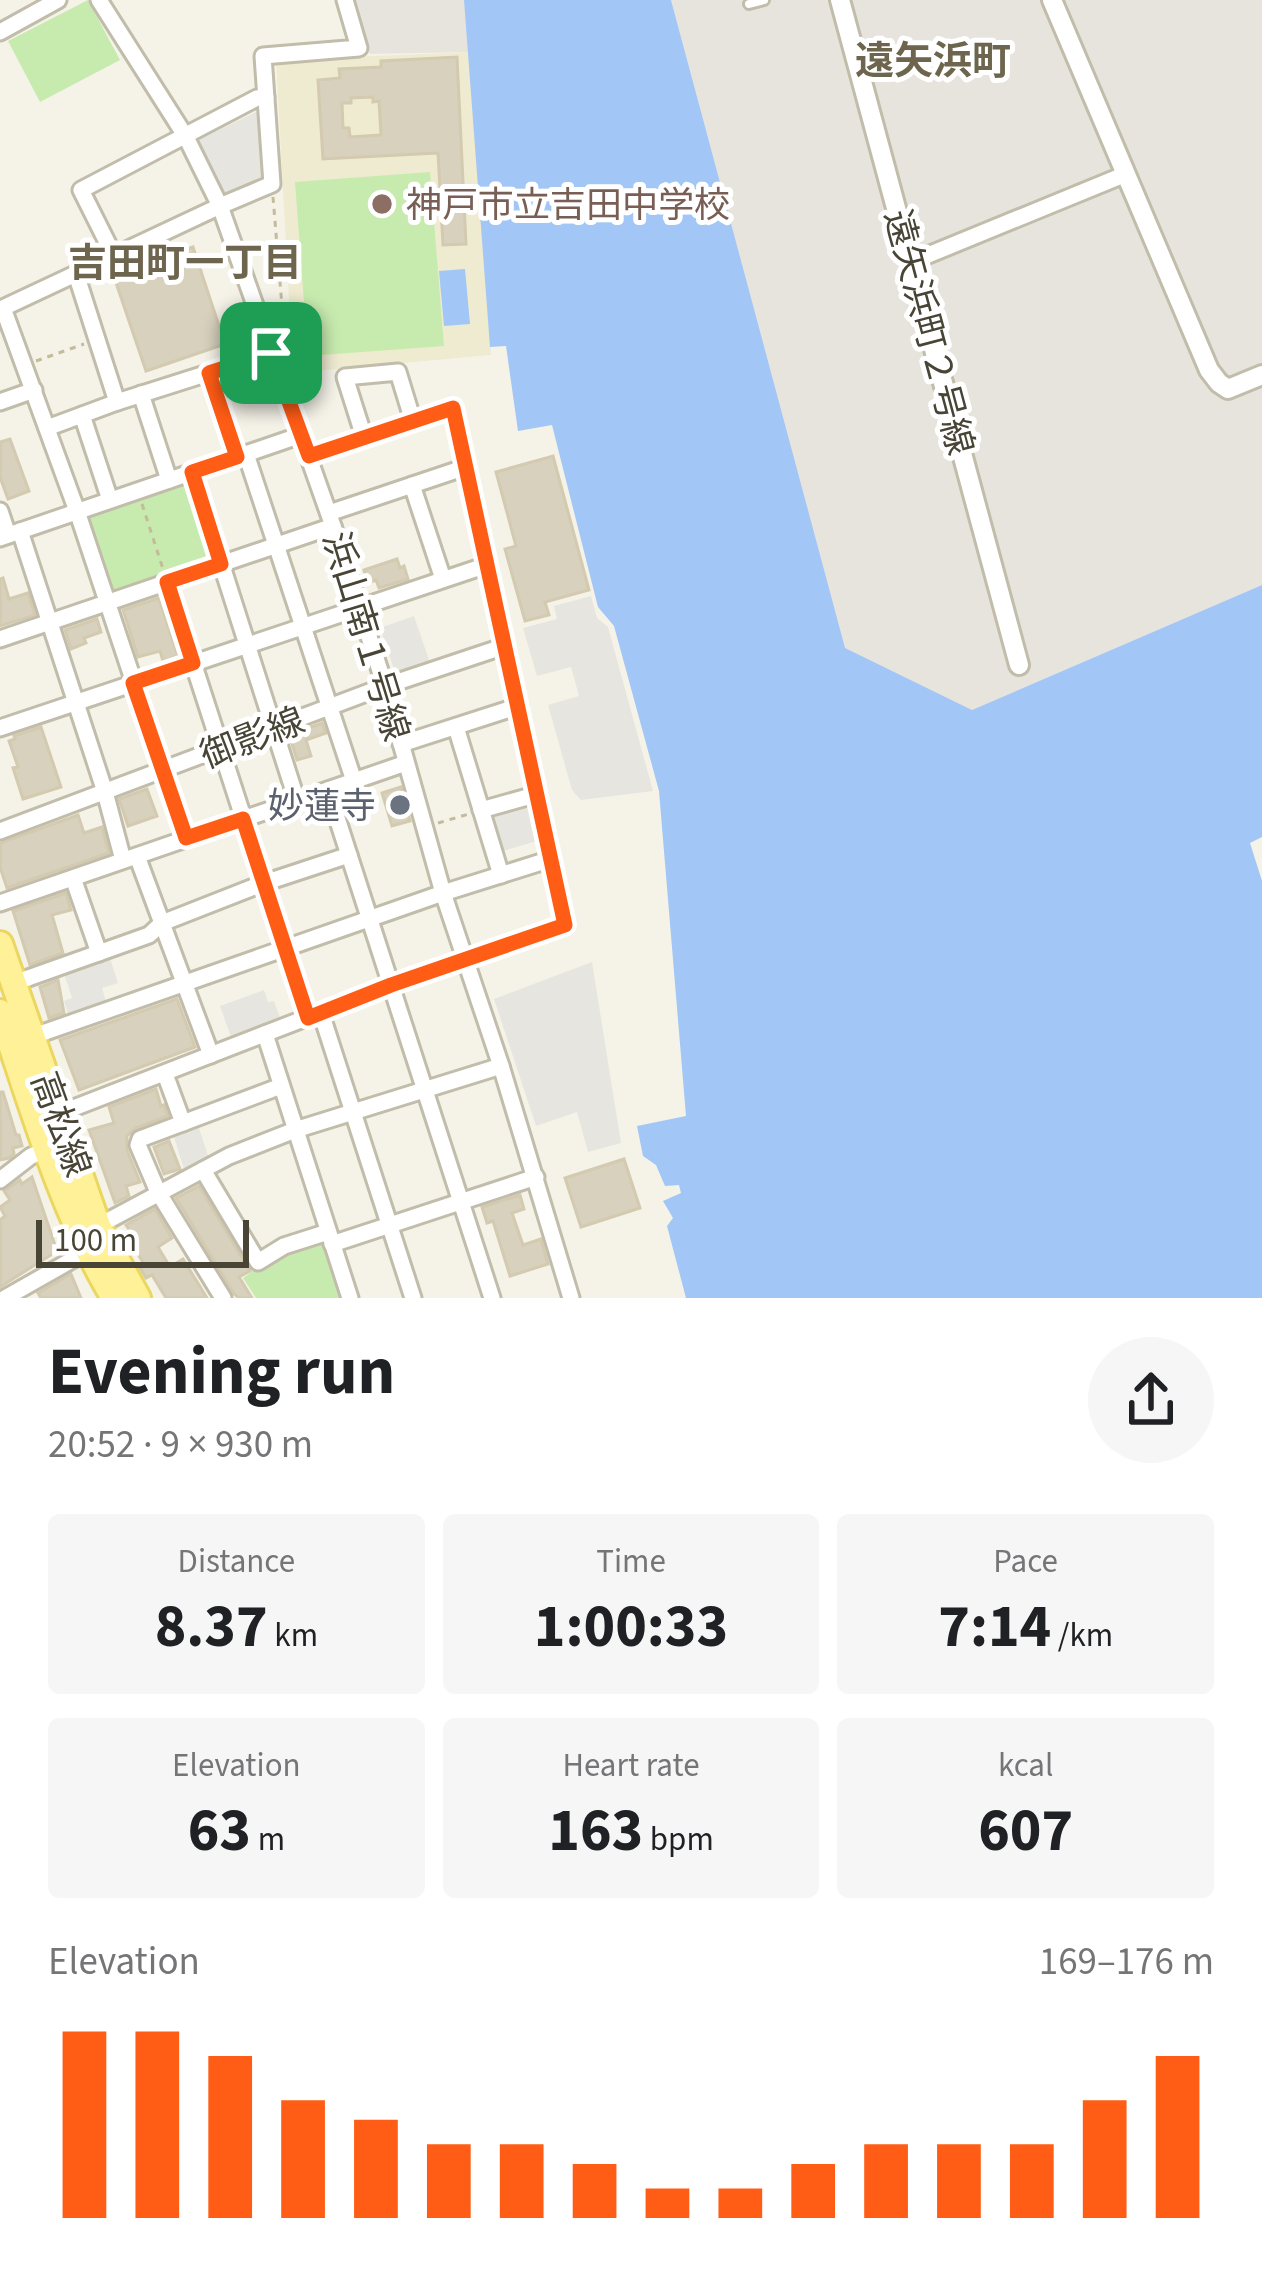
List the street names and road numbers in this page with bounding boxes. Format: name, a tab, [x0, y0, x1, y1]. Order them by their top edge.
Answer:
street label: 遠矢浜町２号線	[871, 204, 986, 461]
street label: 浜山南１号線	[310, 526, 422, 747]
street label: 御影線	[193, 695, 312, 782]
street label: 高松線	[18, 1065, 103, 1184]

